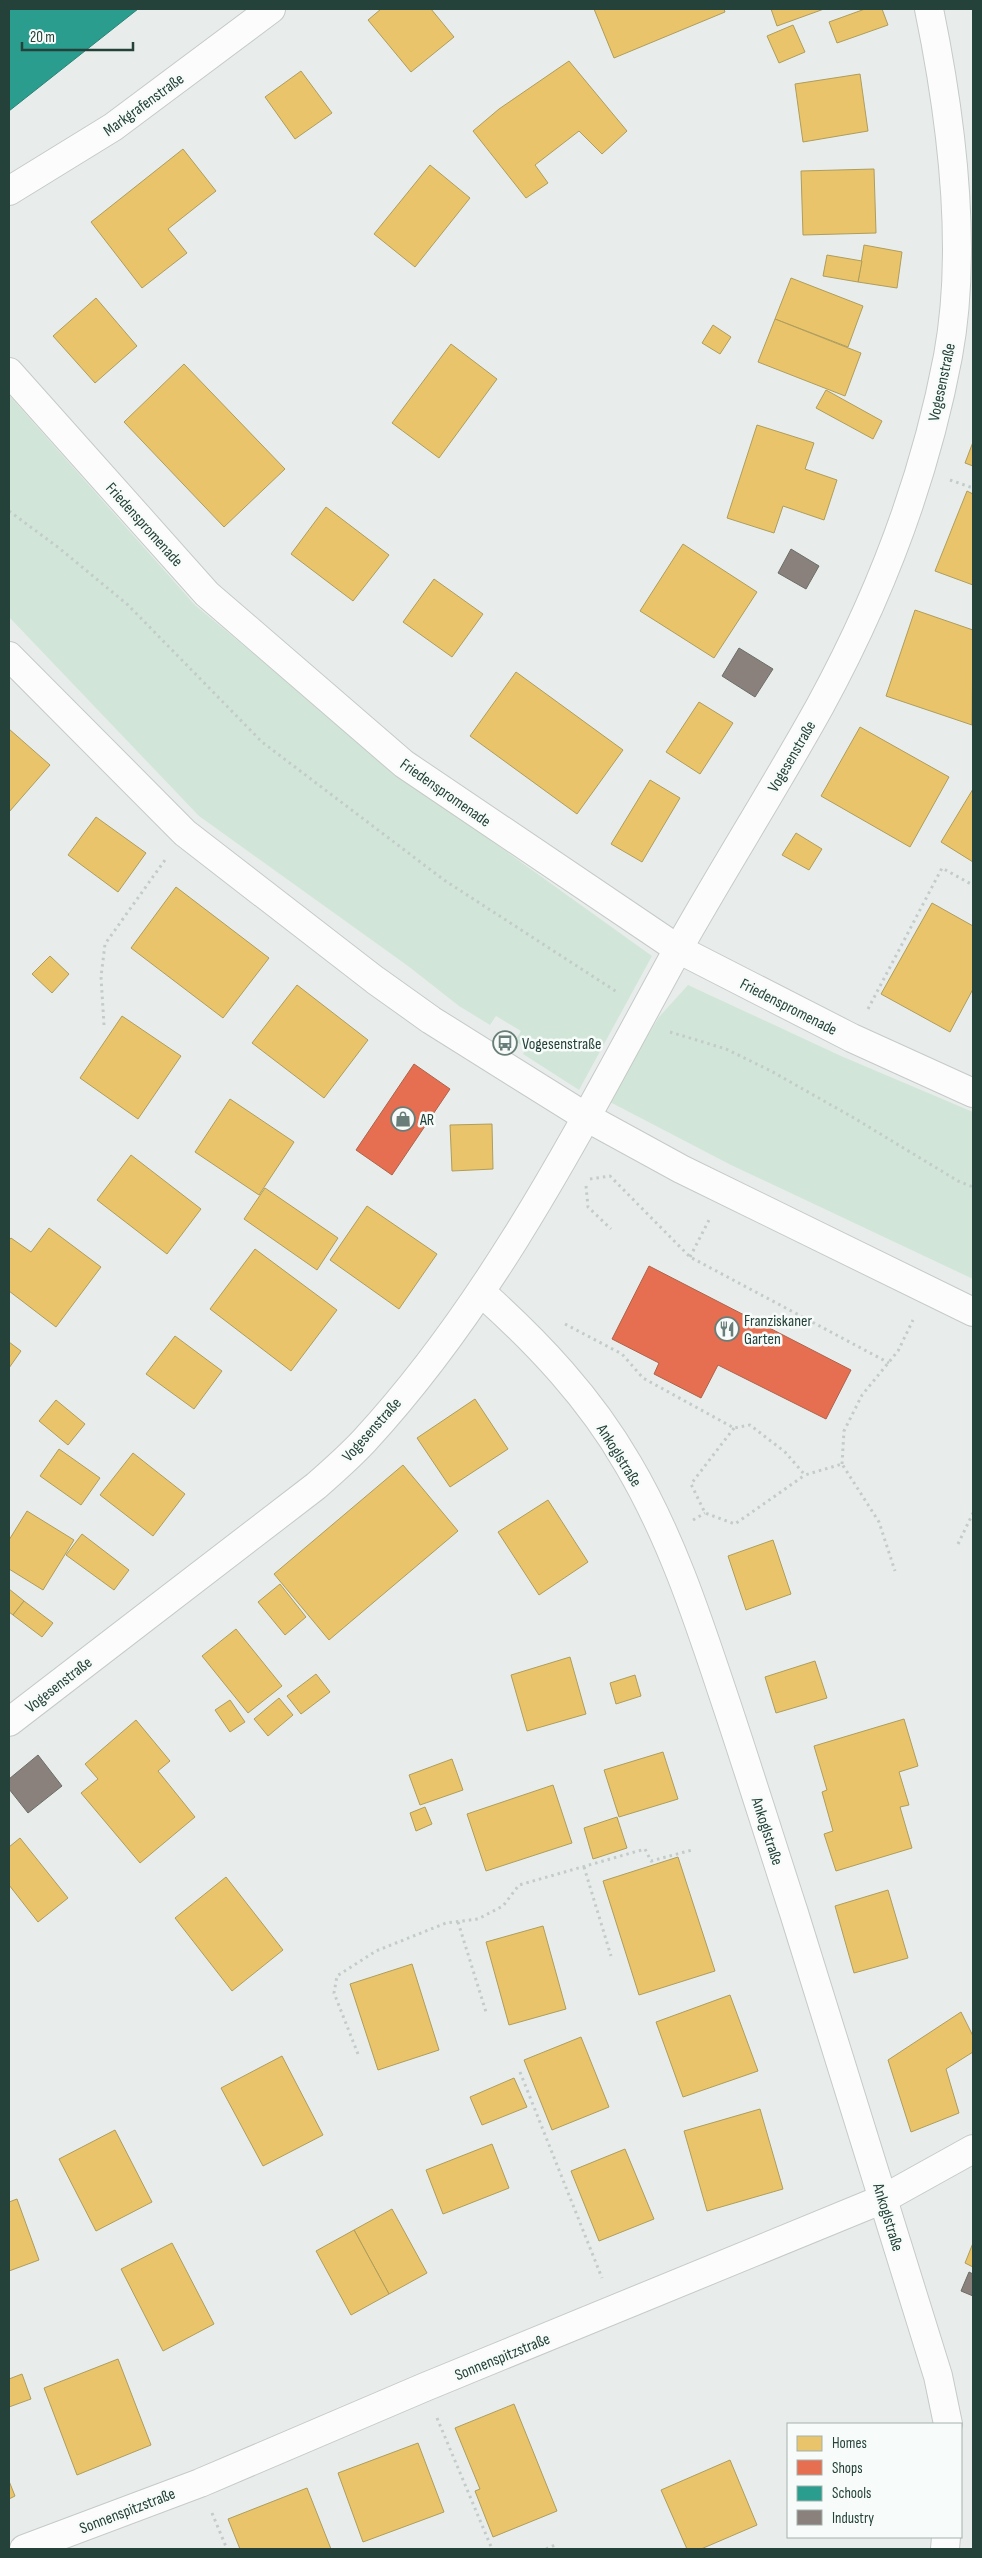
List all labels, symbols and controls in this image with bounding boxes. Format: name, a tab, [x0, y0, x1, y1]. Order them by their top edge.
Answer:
scale bar	[22, 20, 134, 52]
text: 20 m	[30, 28, 55, 47]
street label: Markgrafenstraße	[100, 70, 188, 141]
street label: Vogesenstraße	[925, 342, 960, 423]
street label: Friedenspromenade	[101, 479, 186, 571]
street label: Vogesenstraße	[764, 718, 820, 796]
street label: Friedenspromenade	[396, 755, 494, 831]
street label: Friedenspromenade	[737, 975, 840, 1040]
bus stop icon: Vogesenstraße	[492, 1030, 518, 1056]
place label: Vogesenstraße	[522, 1035, 601, 1054]
shop icon: AR	[390, 1106, 416, 1132]
place label: AR	[419, 1111, 434, 1130]
place label: Franziskaner Garten	[744, 1312, 812, 1349]
restaurant icon: Franziskaner Garten	[714, 1316, 740, 1342]
street label: Vogesenstraße	[339, 1394, 406, 1466]
street label: Ankoglstraße	[592, 1420, 645, 1491]
street label: Vogesenstraße	[22, 1653, 96, 1717]
street label: Ankoglstraße	[746, 1794, 786, 1868]
street label: Ankoglstraße	[868, 2180, 907, 2254]
street label: Sonnenspitzstraße	[452, 2330, 553, 2385]
legend	[787, 2423, 962, 2538]
text: Homes	[832, 2434, 867, 2453]
text: Shops	[832, 2459, 863, 2478]
street label: Sonnenspitzstraße	[77, 2484, 178, 2538]
text: Schools	[832, 2484, 871, 2503]
text: Industry	[832, 2509, 874, 2528]

